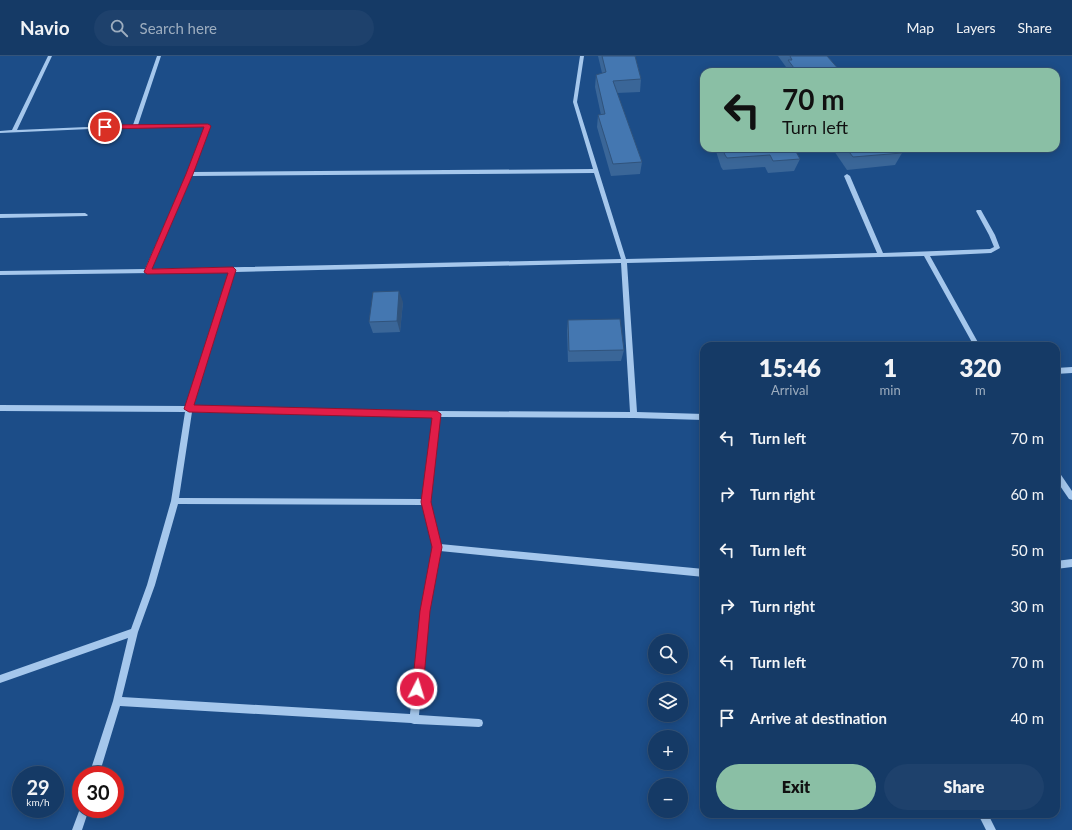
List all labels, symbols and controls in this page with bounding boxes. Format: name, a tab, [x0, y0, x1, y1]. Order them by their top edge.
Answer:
search box	[94, 10, 374, 46]
text: Navio	[20, 16, 70, 39]
icon: search	[108, 17, 130, 39]
text: Search here	[140, 19, 217, 37]
text: Map	[906, 19, 934, 36]
text: Layers	[956, 19, 996, 36]
text: Share	[1018, 19, 1052, 36]
text: 70 m	[782, 82, 845, 116]
icon: left	[716, 84, 768, 136]
pin	[88, 110, 122, 144]
icon: arrive	[94, 116, 116, 138]
text: Turn left	[782, 116, 848, 138]
text: 15:46	[759, 353, 821, 382]
text: 1	[883, 353, 897, 382]
text: 320	[959, 353, 1001, 382]
text: Arrival	[771, 382, 809, 398]
text: min	[880, 382, 901, 398]
text: m	[975, 382, 986, 398]
icon: left	[716, 427, 738, 449]
text: Turn left	[750, 429, 806, 447]
text: 70 m	[1010, 429, 1044, 447]
icon: right	[716, 483, 738, 505]
text: Turn right	[750, 485, 815, 503]
text: 60 m	[1010, 485, 1044, 503]
icon: left	[716, 539, 738, 561]
text: Turn left	[750, 541, 806, 559]
text: 50 m	[1010, 541, 1044, 559]
icon: right	[716, 595, 738, 617]
text: Turn right	[750, 597, 815, 615]
text: 30 m	[1010, 597, 1044, 615]
map controls	[648, 634, 688, 818]
button: search	[648, 634, 688, 674]
icon: left	[716, 651, 738, 673]
text: Turn left	[750, 653, 806, 671]
text: 70 m	[1010, 653, 1044, 671]
position arrow	[396, 668, 438, 710]
button: layers	[648, 682, 688, 722]
icon: arrive	[716, 707, 738, 729]
text: Arrive at destination	[750, 709, 887, 727]
text: 40 m	[1010, 709, 1044, 727]
button: +	[648, 730, 688, 770]
button: Exit	[716, 764, 876, 810]
button: Share	[884, 764, 1044, 810]
speed limit sign: 30	[72, 766, 124, 818]
text: 29	[26, 775, 50, 799]
button: −	[648, 778, 688, 818]
text: km/h	[26, 796, 50, 808]

